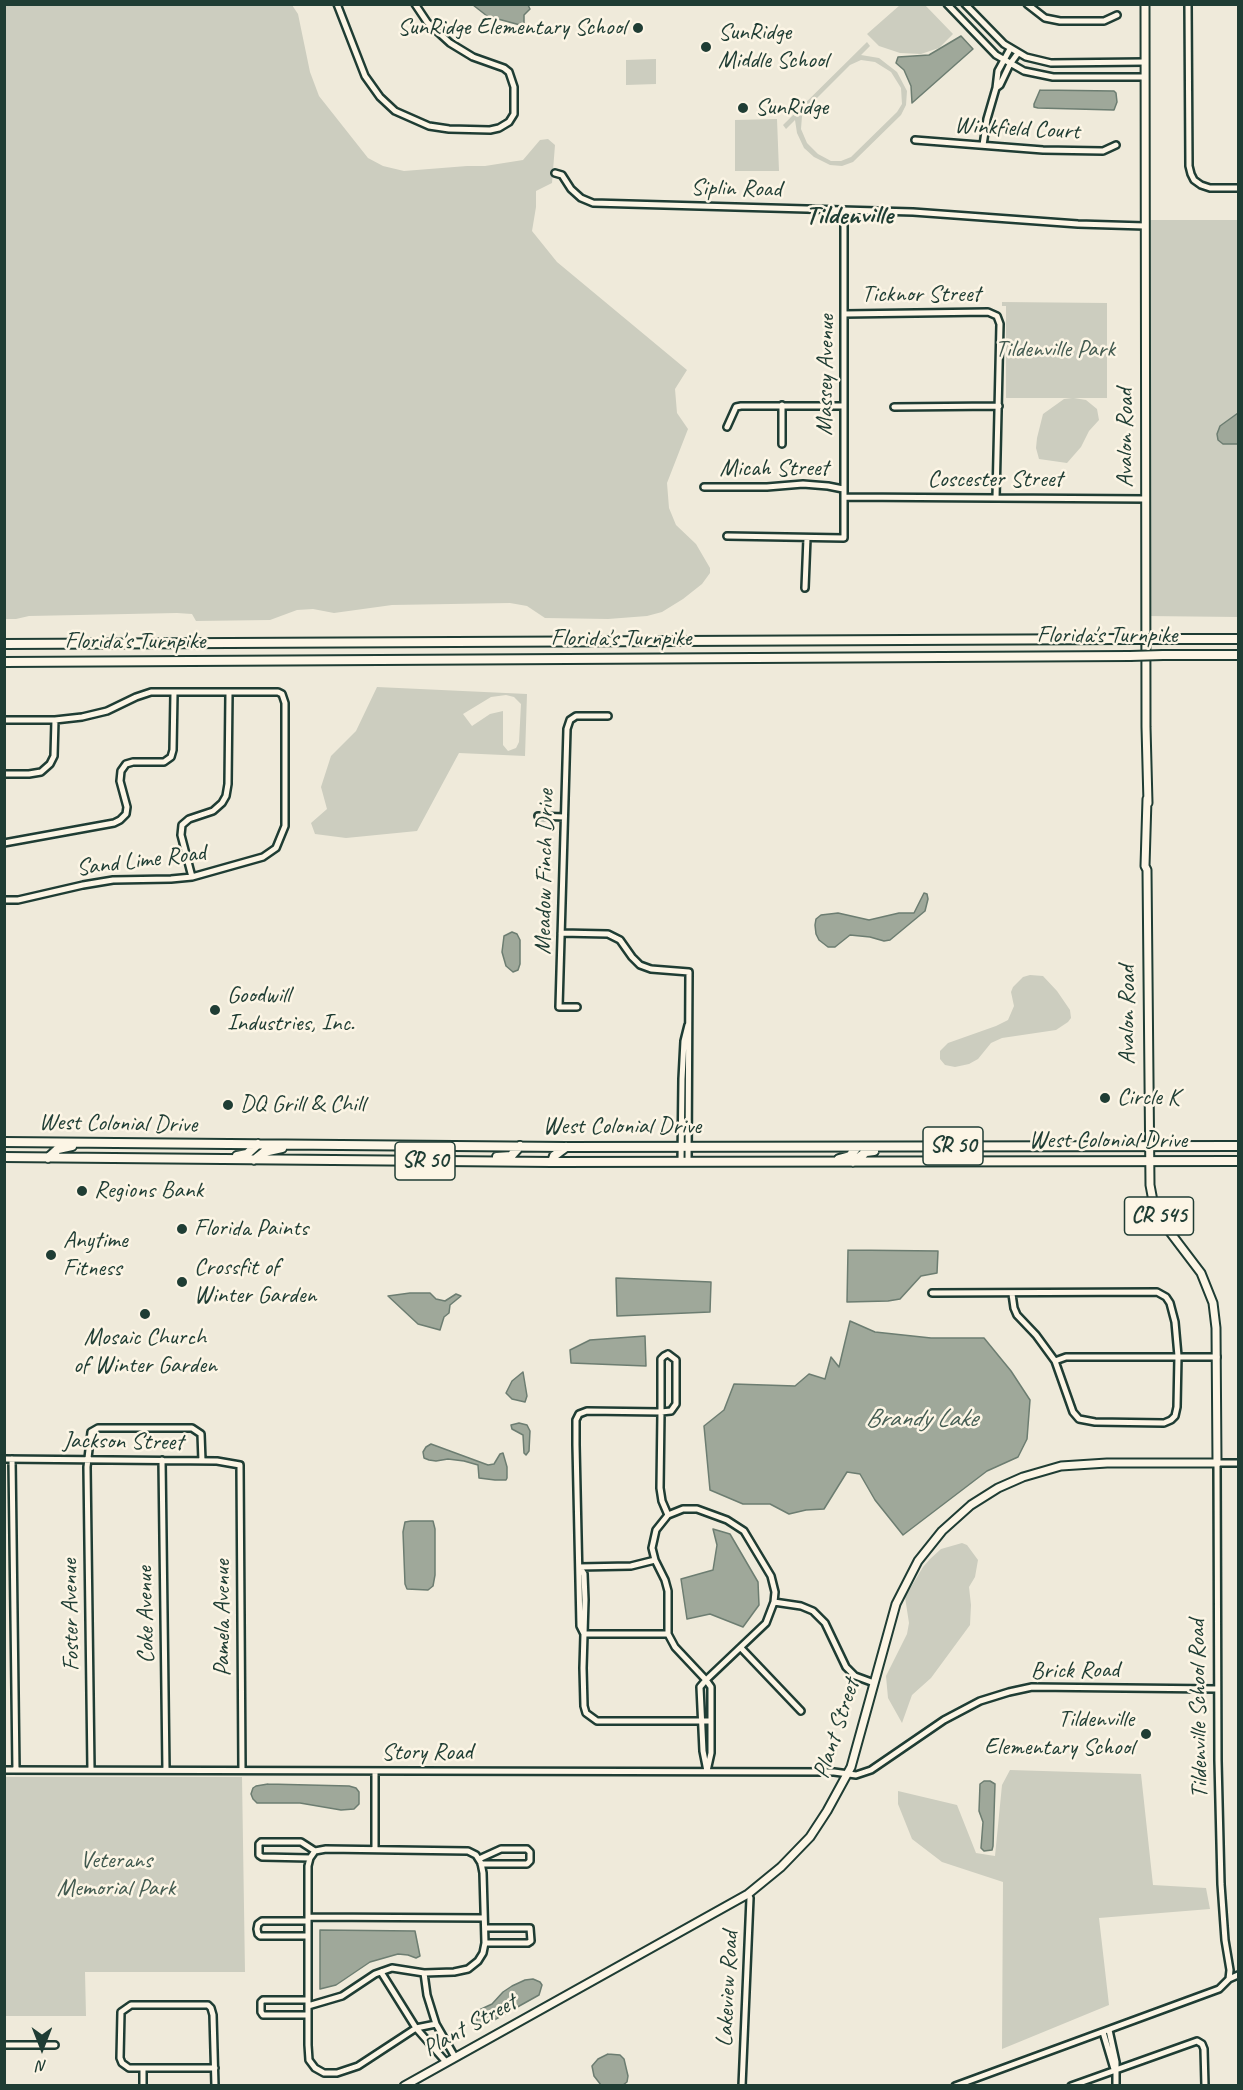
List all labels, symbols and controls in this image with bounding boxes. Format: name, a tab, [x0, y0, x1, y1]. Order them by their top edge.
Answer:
place label: SunRidge Elementary School	[397, 14, 626, 42]
place label: SunRidge Middle School	[718, 19, 828, 75]
marker: SunRidge Elementary School	[631, 21, 645, 35]
marker: SunRidge Middle School	[699, 40, 713, 54]
place label: SunRidge	[755, 94, 828, 122]
marker: SunRidge	[736, 101, 750, 115]
street label: Winkfield Court	[954, 111, 1080, 147]
street label: Siplin Road	[690, 174, 782, 204]
district label: Tildenville	[805, 200, 893, 232]
street label: Ticknor Street	[862, 281, 980, 309]
street label: Massey Avenue	[811, 314, 841, 436]
park label: Tildenville Park	[995, 336, 1115, 364]
street label: Avalon Road	[1112, 388, 1140, 488]
street label: Micah Street	[719, 455, 829, 483]
street label: Coscester Street	[928, 466, 1062, 494]
street label: Florida's Turnpike	[1037, 622, 1177, 650]
street label: Florida's Turnpike	[551, 625, 691, 653]
street label: Florida's Turnpike	[65, 628, 205, 656]
street label: Meadow Finch Drive	[529, 789, 561, 955]
street label: Sand Lime Road	[75, 839, 207, 883]
street label: Avalon Road	[1114, 965, 1142, 1065]
place label: Goodwill Industries, Inc.	[227, 982, 355, 1038]
marker: Goodwill Industries, Inc.	[208, 1003, 222, 1017]
place label: Circle K	[1117, 1084, 1179, 1112]
place label: DQ Grill & Chill	[240, 1091, 365, 1119]
marker: Circle K	[1098, 1091, 1112, 1105]
marker: DQ Grill & Chill	[221, 1098, 235, 1112]
street label: West Colonial Drive	[39, 1108, 197, 1140]
street label: West Colonial Drive	[543, 1113, 701, 1141]
road number: SR 50	[923, 1127, 983, 1165]
street label: West Colonial Drive	[1029, 1127, 1187, 1155]
road number: SR 50	[395, 1142, 455, 1180]
place label: Regions Bank	[94, 1177, 203, 1205]
marker: Regions Bank	[75, 1184, 89, 1198]
road number: CR 545	[1124, 1197, 1194, 1235]
place label: Florida Paints	[194, 1215, 308, 1243]
marker: Florida Paints	[175, 1222, 189, 1236]
place label: Anytime Fitness	[63, 1227, 127, 1283]
marker: Anytime Fitness	[44, 1248, 58, 1262]
place label: Crossfit of Winter Garden	[194, 1254, 316, 1310]
marker: Crossfit of Winter Garden	[175, 1275, 189, 1289]
marker: Mosaic Church of Winter Garden	[138, 1307, 152, 1321]
place label: Mosaic Church of Winter Garden	[73, 1324, 217, 1380]
water label: Brandy Lake	[865, 1403, 977, 1435]
street label: Jackson Street	[63, 1427, 183, 1457]
street label: Foster Avenue	[56, 1559, 86, 1671]
street label: Pamela Avenue	[209, 1560, 237, 1676]
street label: Coke Avenue	[131, 1566, 161, 1664]
street label: Tildenville School Road	[1183, 1619, 1215, 1799]
street label: Brick Road	[1030, 1656, 1120, 1686]
street label: Plant Street	[807, 1676, 867, 1782]
place label: Tildenville Elementary School	[984, 1706, 1134, 1762]
marker: Tildenville Elementary School	[1139, 1727, 1153, 1741]
street label: Story Road	[381, 1739, 473, 1767]
park label: Veterans Memorial Park	[57, 1847, 175, 1903]
street label: Lakeview Road	[711, 1930, 745, 2048]
street label: Plant Street	[418, 1988, 522, 2064]
north arrow	[12, 2018, 72, 2078]
text: N	[37, 2056, 47, 2076]

